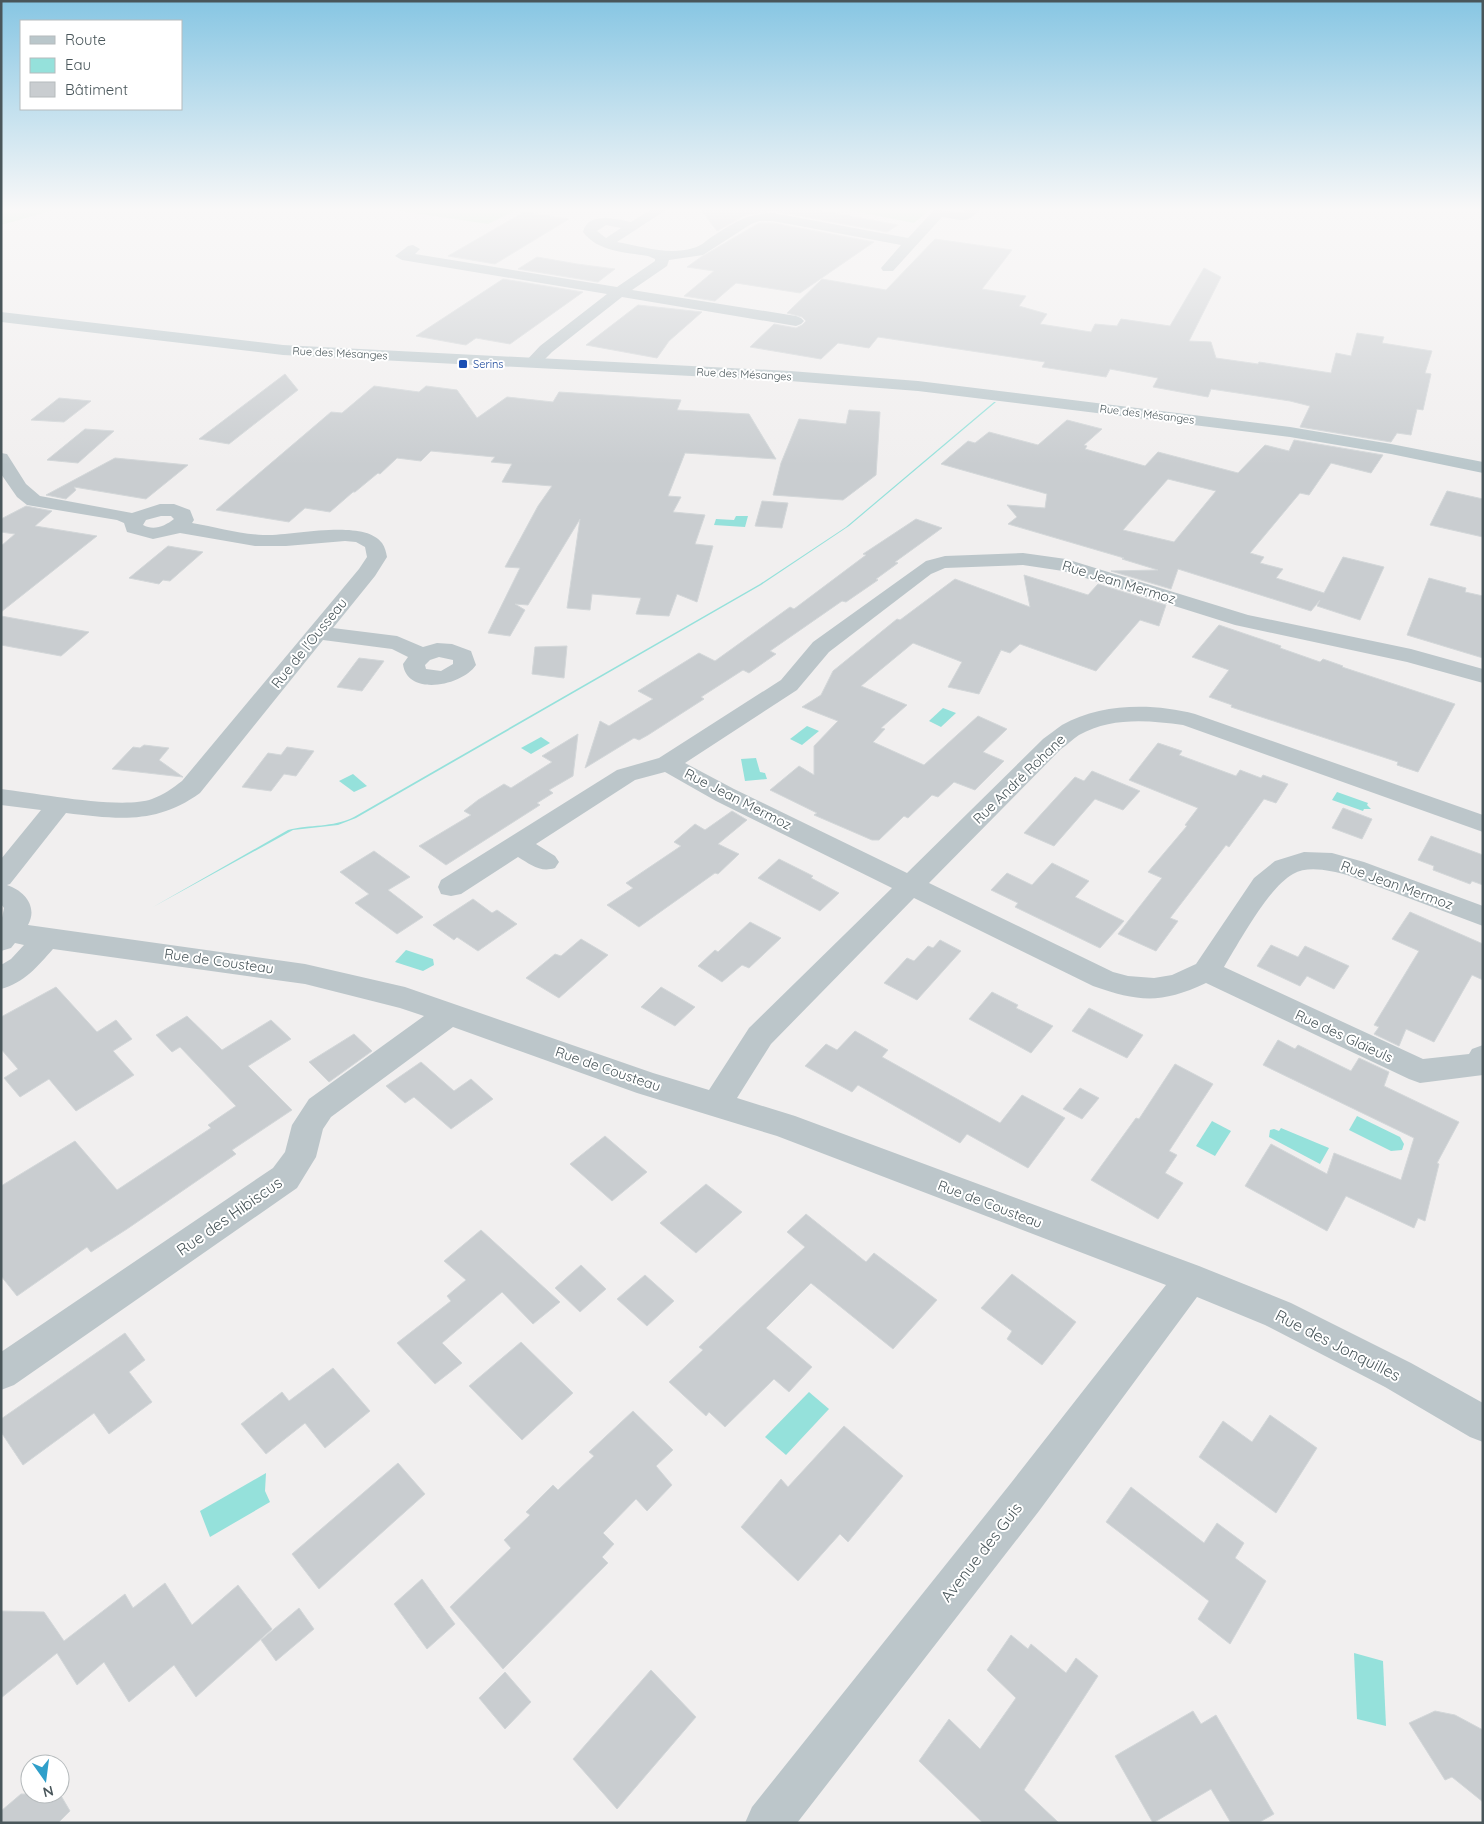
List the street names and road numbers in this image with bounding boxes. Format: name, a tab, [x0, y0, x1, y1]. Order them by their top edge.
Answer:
street label: Rue des Mésanges	[292, 344, 388, 362]
street label: Rue des Mésanges	[696, 365, 792, 383]
street label: Rue des Mésanges	[1099, 401, 1195, 427]
street label: Rue Jean Mermoz	[1060, 556, 1178, 608]
street label: Rue de l'Ousseau	[267, 594, 351, 692]
street label: Rue André Rohane	[969, 730, 1069, 828]
street label: Rue Jean Mermoz	[681, 764, 795, 834]
street label: Rue Jean Mermoz	[1338, 856, 1456, 914]
street label: Rue de Cousteau	[163, 944, 275, 978]
street label: Rue des Glaïeuls	[1292, 1005, 1396, 1067]
street label: Rue de Cousteau	[553, 1043, 663, 1095]
street label: Rue des Hibiscus	[172, 1172, 286, 1260]
street label: Rue de Cousteau	[935, 1176, 1045, 1232]
street label: Rue des Jonquilles	[1272, 1305, 1404, 1385]
street label: Avenue des Guis	[936, 1498, 1026, 1606]

